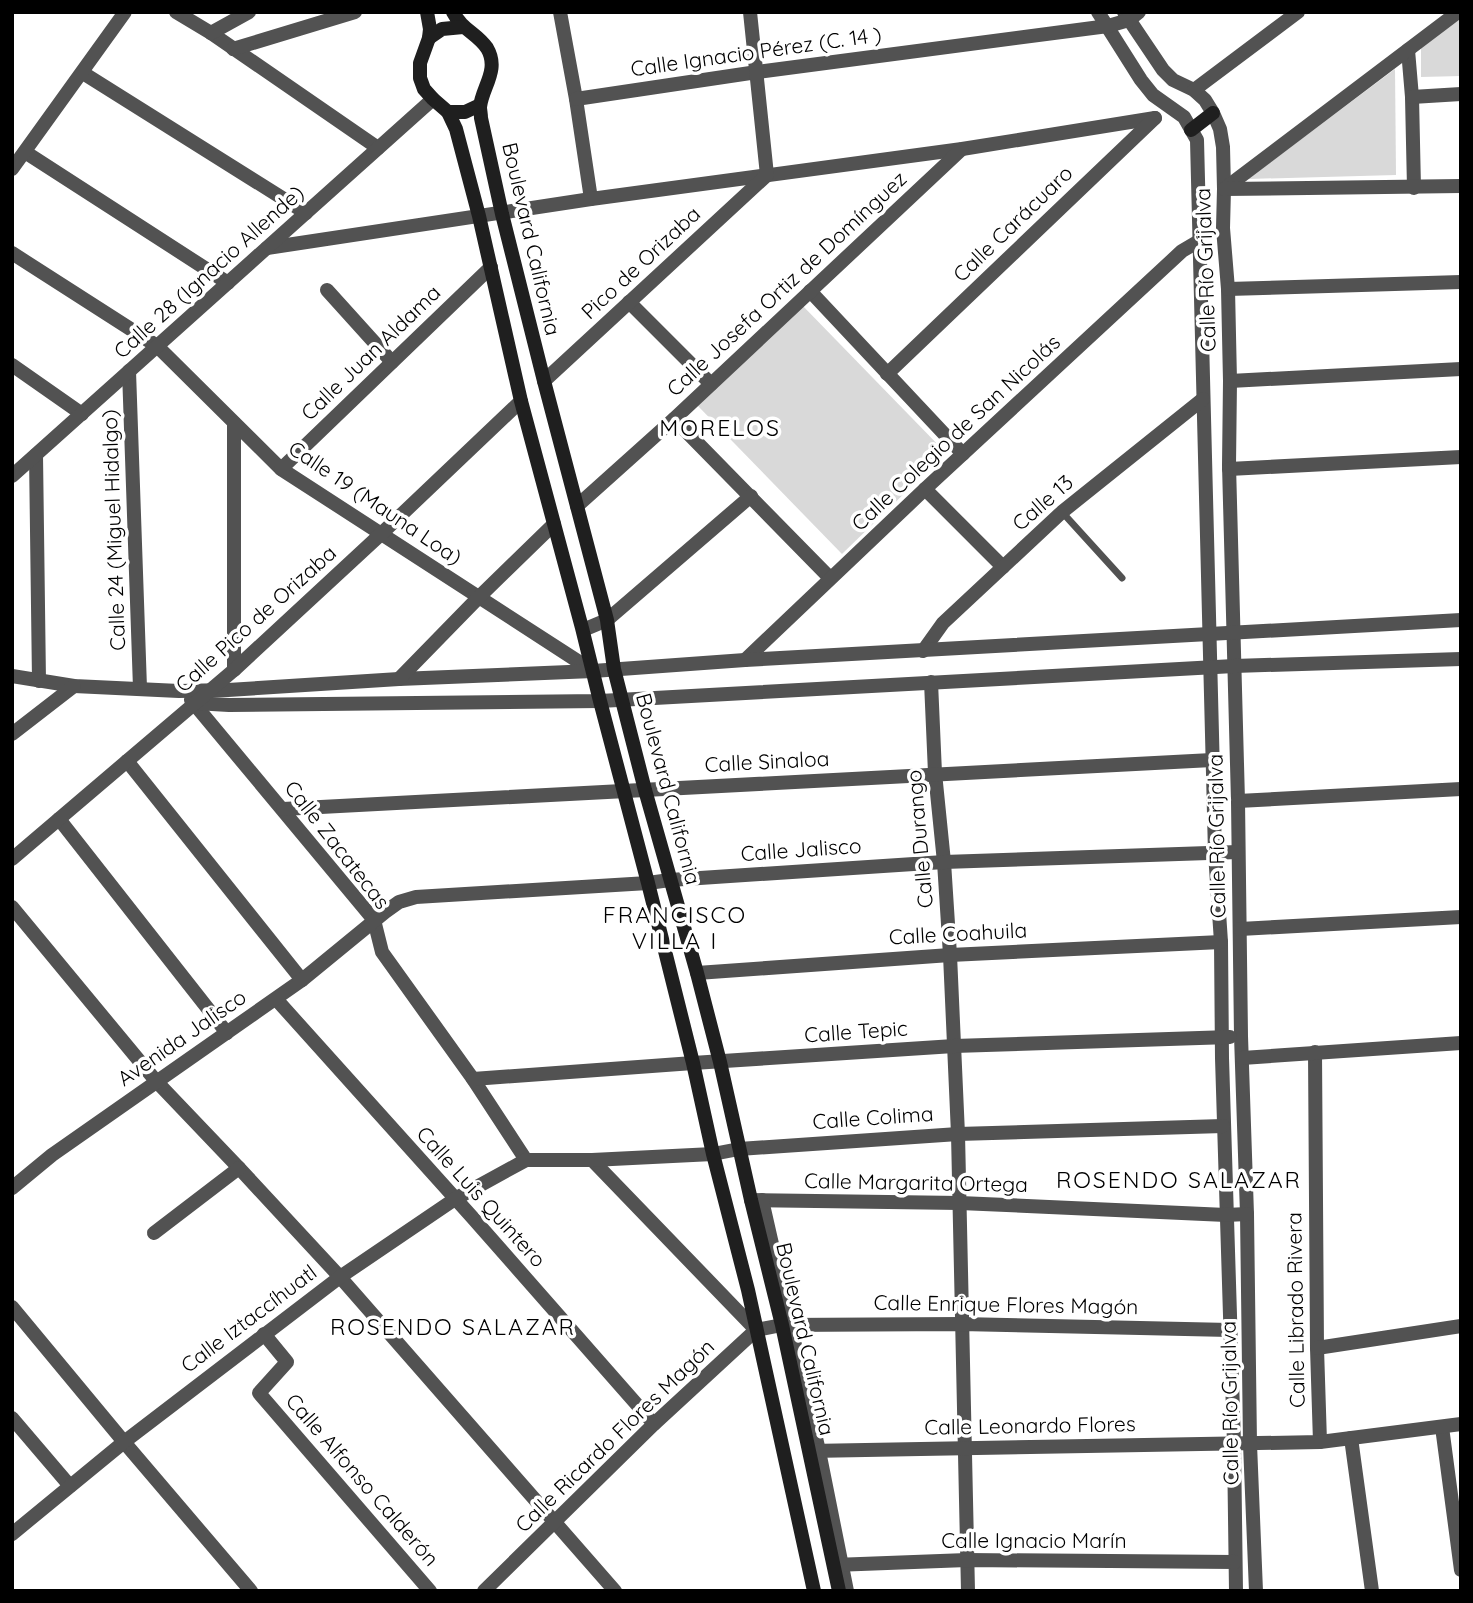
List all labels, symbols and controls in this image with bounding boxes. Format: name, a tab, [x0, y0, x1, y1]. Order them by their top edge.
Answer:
street label: Calle Ignacio Pérez (C. 14 )	[629, 21, 883, 81]
street label: Boulevard California	[497, 140, 567, 338]
street label: Calle Carácuaro	[947, 160, 1078, 287]
street label: Calle Josefa Ortiz de Domínguez	[661, 165, 912, 401]
street label: Calle 28 (Ignacio Allende)	[108, 179, 309, 363]
street label: Calle Río Grijalva	[1189, 188, 1221, 353]
street label: Pico de Orizaba	[575, 200, 705, 324]
street label: Calle Juan Aldama	[295, 279, 445, 425]
street label: Calle Colegio de San Nicolás	[846, 329, 1065, 536]
street label: Calle 24 (Miguel Hidalgo)	[96, 409, 130, 651]
district label: MORELOS	[659, 413, 781, 442]
street label: Calle 19 (Mauna Loa)	[284, 435, 467, 570]
street label: Calle 13	[1007, 469, 1078, 536]
street label: Calle Pico de Orizaba	[170, 539, 341, 697]
street label: Boulevard California	[631, 690, 707, 887]
street label: Calle Sinaloa	[704, 745, 830, 777]
street label: Calle Río Grijalva	[1202, 754, 1230, 918]
street label: Calle Durango	[900, 769, 938, 909]
street label: Calle Zacatecas	[280, 775, 396, 914]
street label: Calle Jalisco	[740, 832, 862, 866]
district label: FRANCISCO VILLA I	[603, 900, 747, 955]
street label: Calle Coahuila	[888, 916, 1028, 950]
street label: Avenida Jalisco	[112, 983, 251, 1091]
street label: Calle Tepic	[803, 1014, 909, 1048]
street label: Calle Colima	[812, 1100, 934, 1134]
street label: Calle Luis Quintero	[412, 1120, 552, 1272]
district label: ROSENDO SALAZAR	[1056, 1165, 1302, 1194]
street label: Calle Margarita Ortega	[804, 1167, 1028, 1197]
street label: Calle Librado Rivera	[1280, 1212, 1310, 1408]
street label: Boulevard California	[771, 1240, 841, 1438]
street label: Calle Iztaccíhuatl	[175, 1259, 321, 1378]
street label: Calle Enrique Flores Magón	[873, 1289, 1139, 1319]
district label: ROSENDO SALAZAR	[330, 1312, 576, 1341]
street label: Calle Río Grijalva	[1215, 1321, 1243, 1485]
street label: Calle Ricardo Flores Magón	[509, 1333, 719, 1537]
street label: Calle Alfonso Calderón	[281, 1388, 445, 1571]
street label: Calle Leonardo Flores	[924, 1410, 1136, 1440]
street label: Calle Ignacio Marín	[941, 1527, 1127, 1553]

